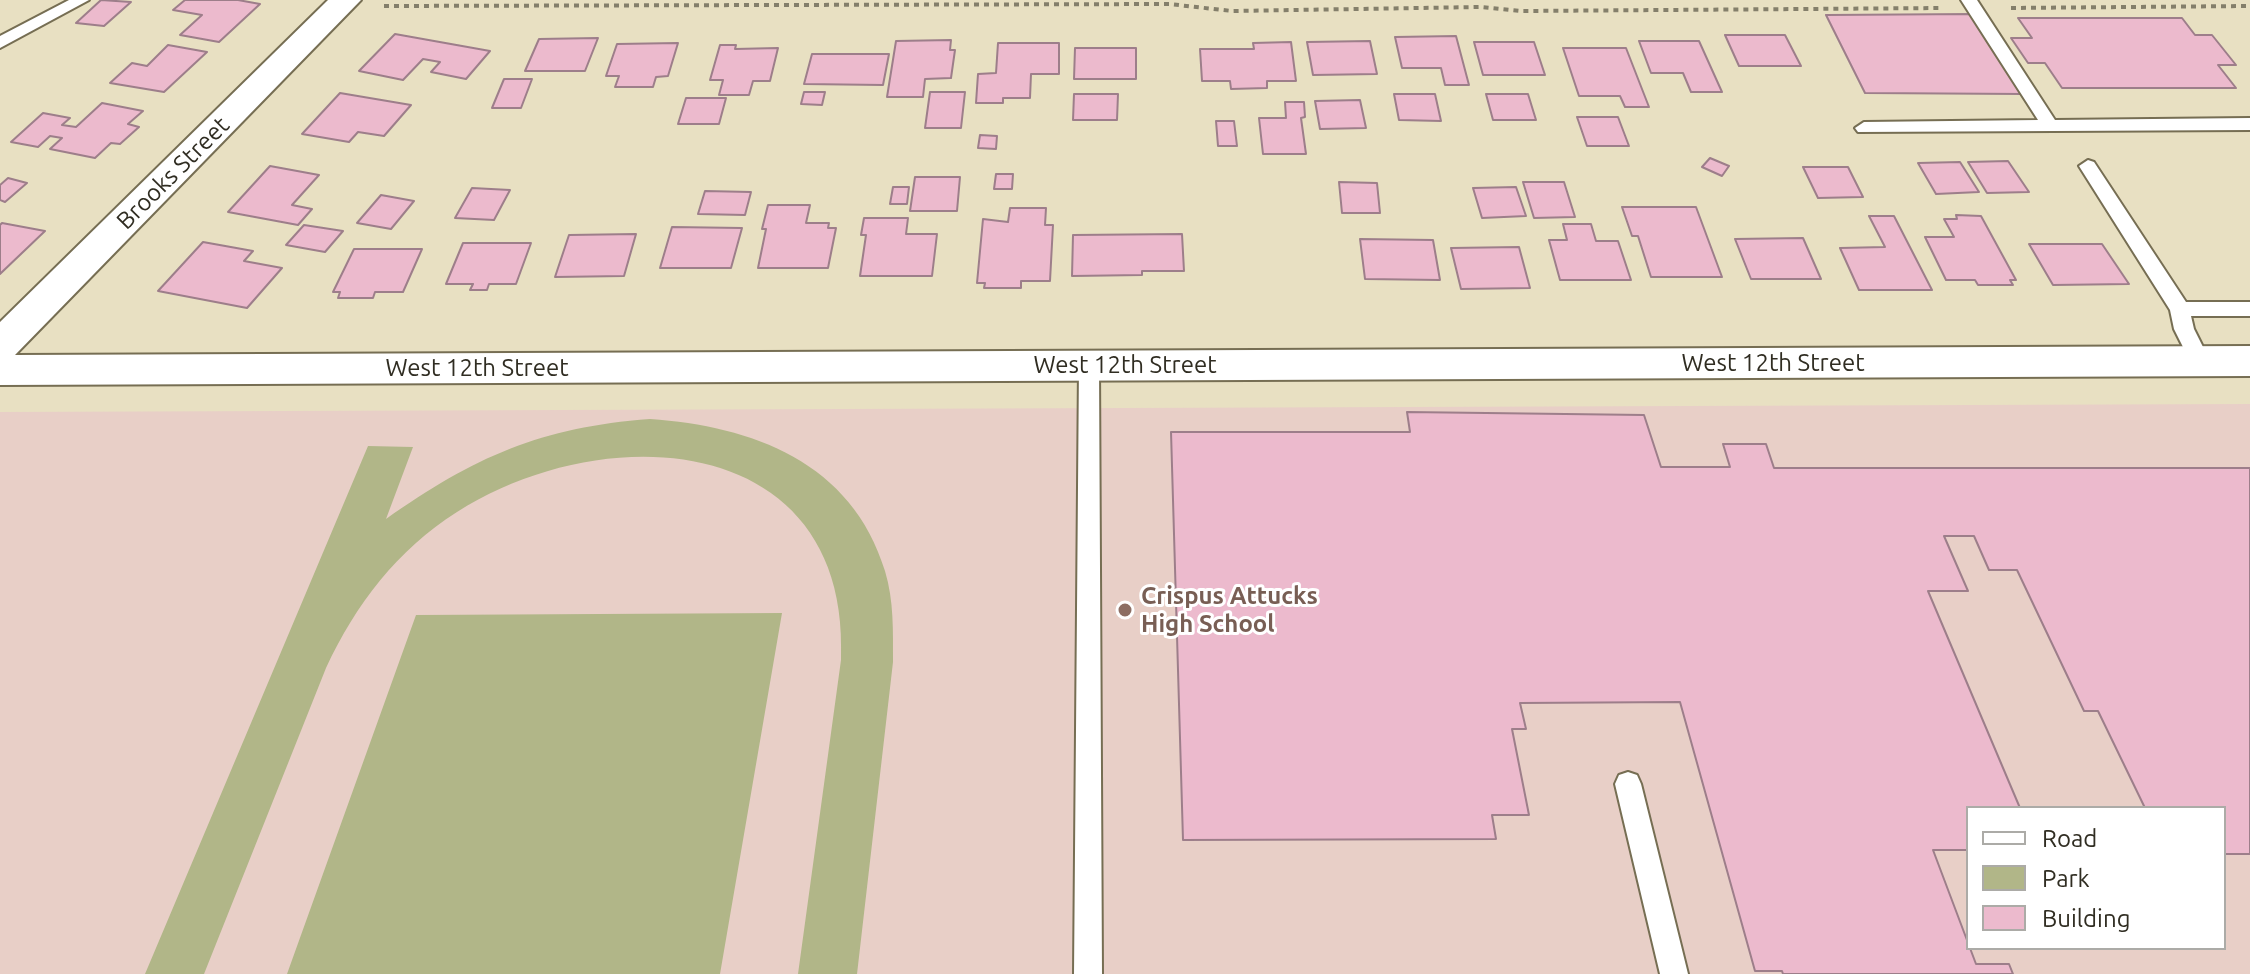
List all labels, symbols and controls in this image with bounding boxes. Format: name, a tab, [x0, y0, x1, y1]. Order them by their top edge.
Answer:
street label: Brooks Street	[111, 111, 235, 235]
street label: West 12th Street	[1681, 349, 1865, 377]
street label: West 12th Street	[1033, 351, 1217, 379]
street label: West 12th Street	[385, 354, 569, 382]
place label: Crispus Attucks High School	[1141, 582, 1318, 638]
marker: Crispus Attucks High School	[1116, 601, 1134, 619]
legend	[1966, 806, 2226, 950]
text: Road	[2042, 825, 2097, 852]
text: Park	[2042, 865, 2090, 892]
text: Building	[2042, 905, 2130, 932]

